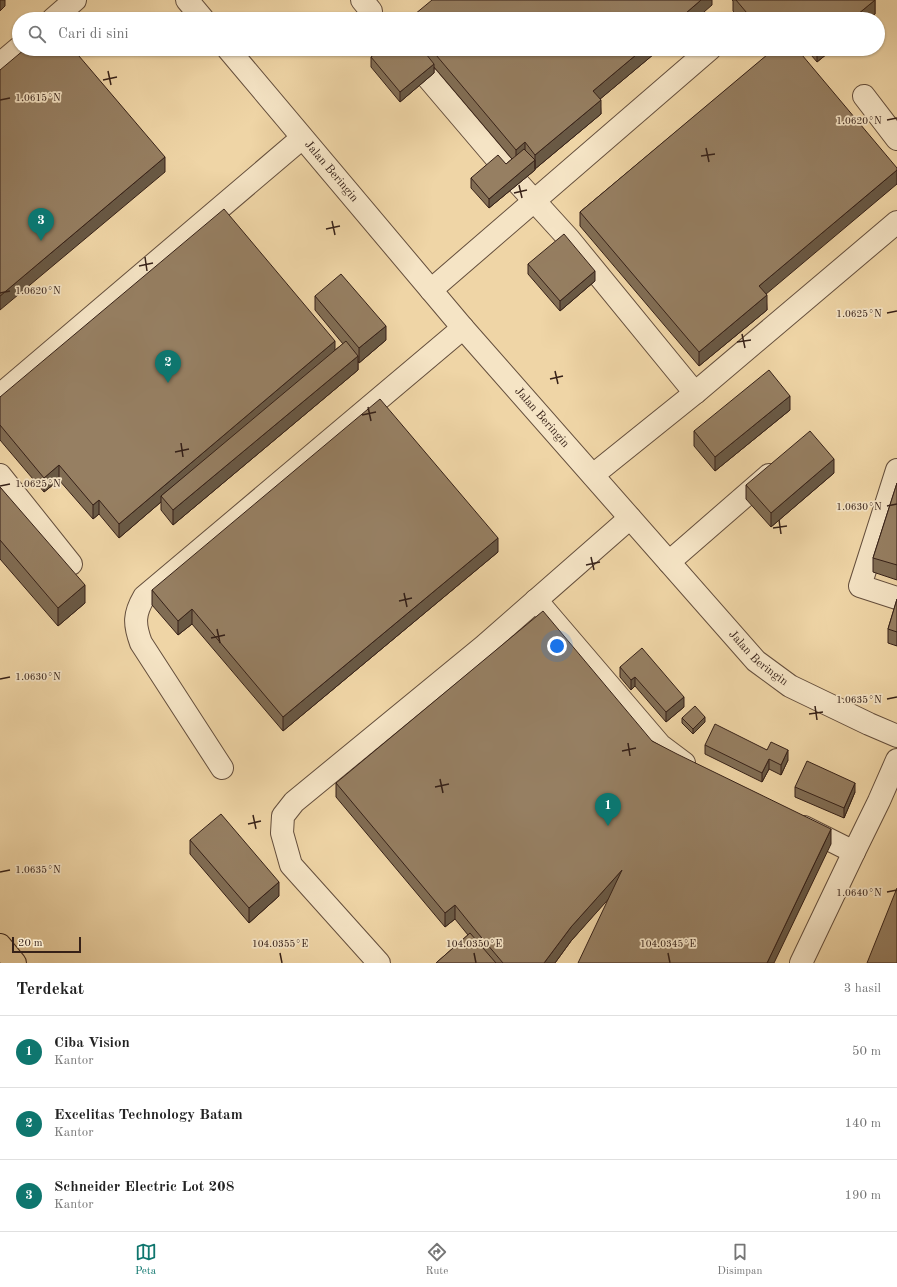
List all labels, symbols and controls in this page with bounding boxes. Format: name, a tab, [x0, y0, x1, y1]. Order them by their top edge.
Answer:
search box	[12, 12, 885, 56]
icon: search	[26, 23, 48, 45]
text: Cari di sini	[58, 27, 129, 42]
text: 1.0615°N	[15, 93, 61, 103]
text: 1.0620°N	[836, 116, 882, 126]
street label: Jalan Beringin	[302, 138, 361, 205]
pin: 3	[28, 208, 54, 241]
text: 1.0620°N	[15, 286, 61, 296]
text: 1.0625°N	[836, 309, 882, 319]
pin: 2	[155, 350, 181, 383]
street label: Jalan Beringin	[512, 385, 572, 450]
text: 1.0625°N	[15, 479, 61, 489]
text: 1.0630°N	[836, 502, 882, 512]
street label: Jalan Beringin	[726, 628, 790, 688]
your location	[547, 636, 567, 656]
text: 1.0630°N	[15, 672, 61, 682]
text: 1.0635°N	[836, 695, 882, 705]
pin: 1	[595, 793, 621, 826]
text: 1.0635°N	[15, 865, 61, 875]
text: 1.0640°N	[836, 888, 882, 898]
scale bar	[12, 935, 81, 954]
text: 20 m	[18, 938, 43, 949]
text: 104.0355°E	[252, 939, 308, 949]
text: 104.0350°E	[446, 939, 502, 949]
text: 104.0345°E	[640, 939, 696, 949]
text: Terdekat	[16, 981, 84, 998]
text: 3 hasil	[844, 982, 881, 995]
text: Ciba Vision	[54, 1036, 130, 1051]
text: 1	[25, 1045, 33, 1058]
text: 50 m	[852, 1045, 881, 1058]
text: Kantor	[54, 1054, 94, 1067]
text: Excelitas Technology Batam	[54, 1108, 243, 1123]
text: 2	[25, 1117, 33, 1130]
text: 140 m	[844, 1117, 881, 1130]
text: Kantor	[54, 1126, 94, 1139]
text: Schneider Electric Lot 208	[54, 1180, 235, 1195]
text: 3	[25, 1189, 33, 1202]
text: 190 m	[844, 1189, 881, 1202]
text: Kantor	[54, 1198, 94, 1211]
tab: Peta	[135, 1241, 157, 1279]
tab: Rute	[426, 1241, 448, 1279]
tab: Disimpan	[717, 1241, 762, 1279]

